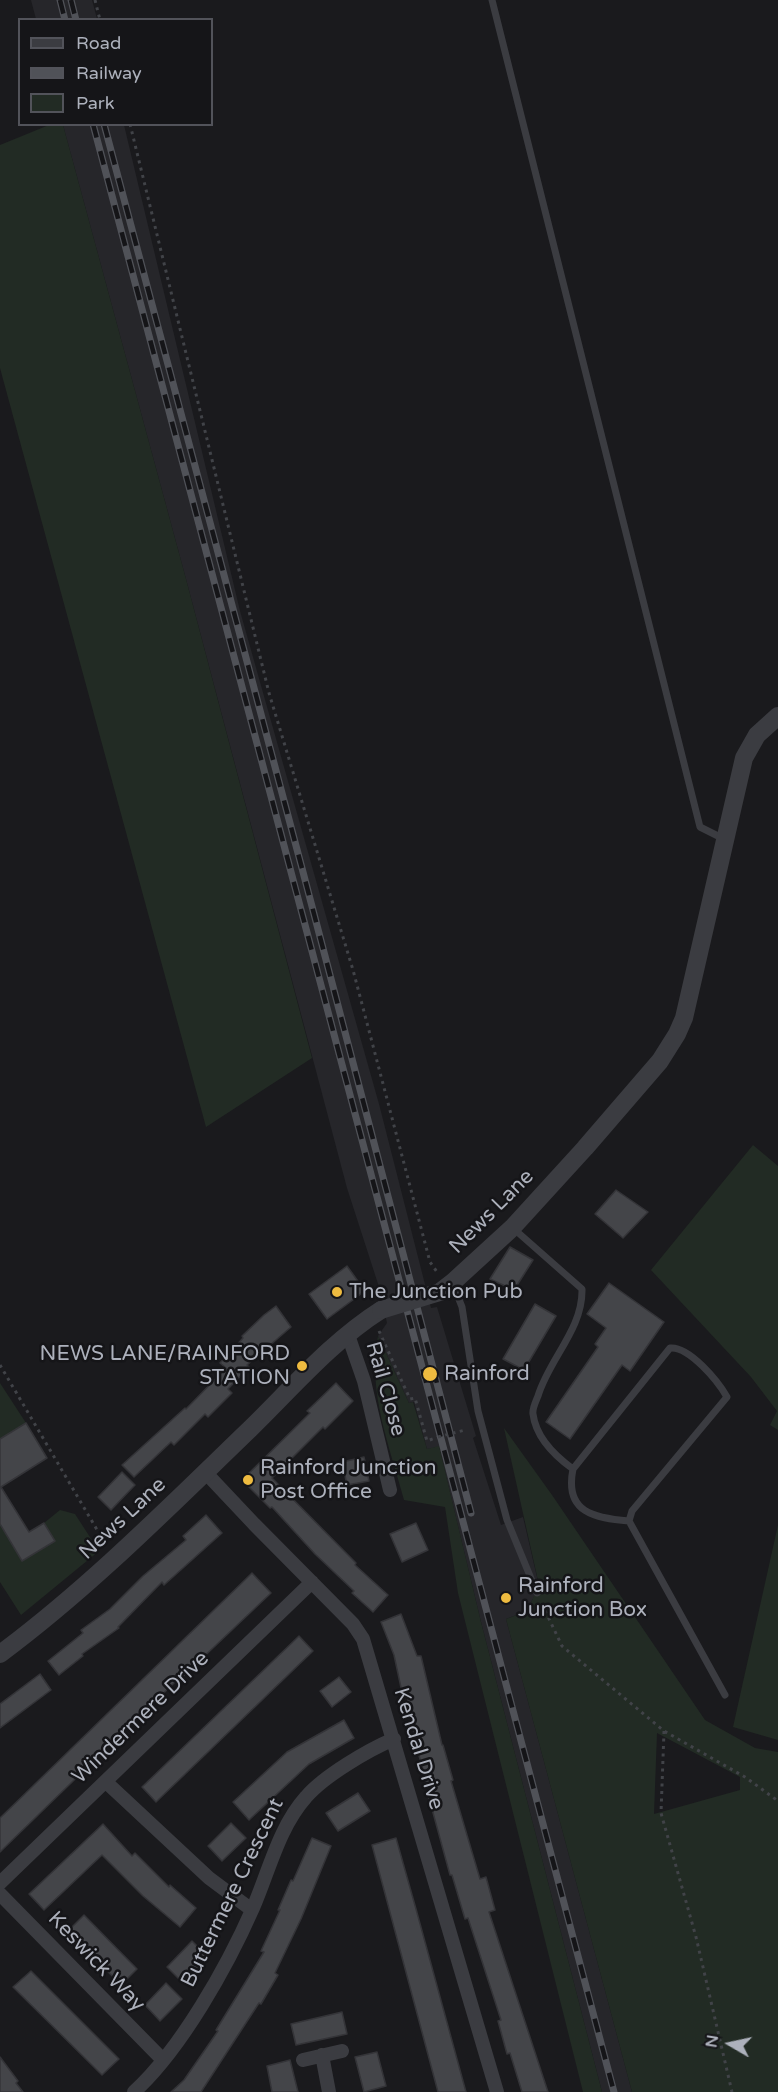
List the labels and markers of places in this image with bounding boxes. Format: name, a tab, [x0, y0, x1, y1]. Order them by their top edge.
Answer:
place label: The Junction Pub	[349, 1279, 523, 1305]
marker: The Junction Pub	[330, 1285, 344, 1299]
place label: NEWS LANE/RAINFORD STATION	[40, 1341, 290, 1391]
marker: NEWS LANE/RAINFORD STATION	[295, 1359, 309, 1373]
place label: Rainford	[444, 1361, 530, 1387]
marker: Rainford	[421, 1365, 439, 1383]
place label: Rainford Junction Post Office	[260, 1455, 436, 1505]
marker: Rainford Junction Post Office	[241, 1473, 255, 1487]
place label: Rainford Junction Box	[518, 1573, 647, 1623]
marker: Rainford Junction Box	[499, 1591, 513, 1605]

